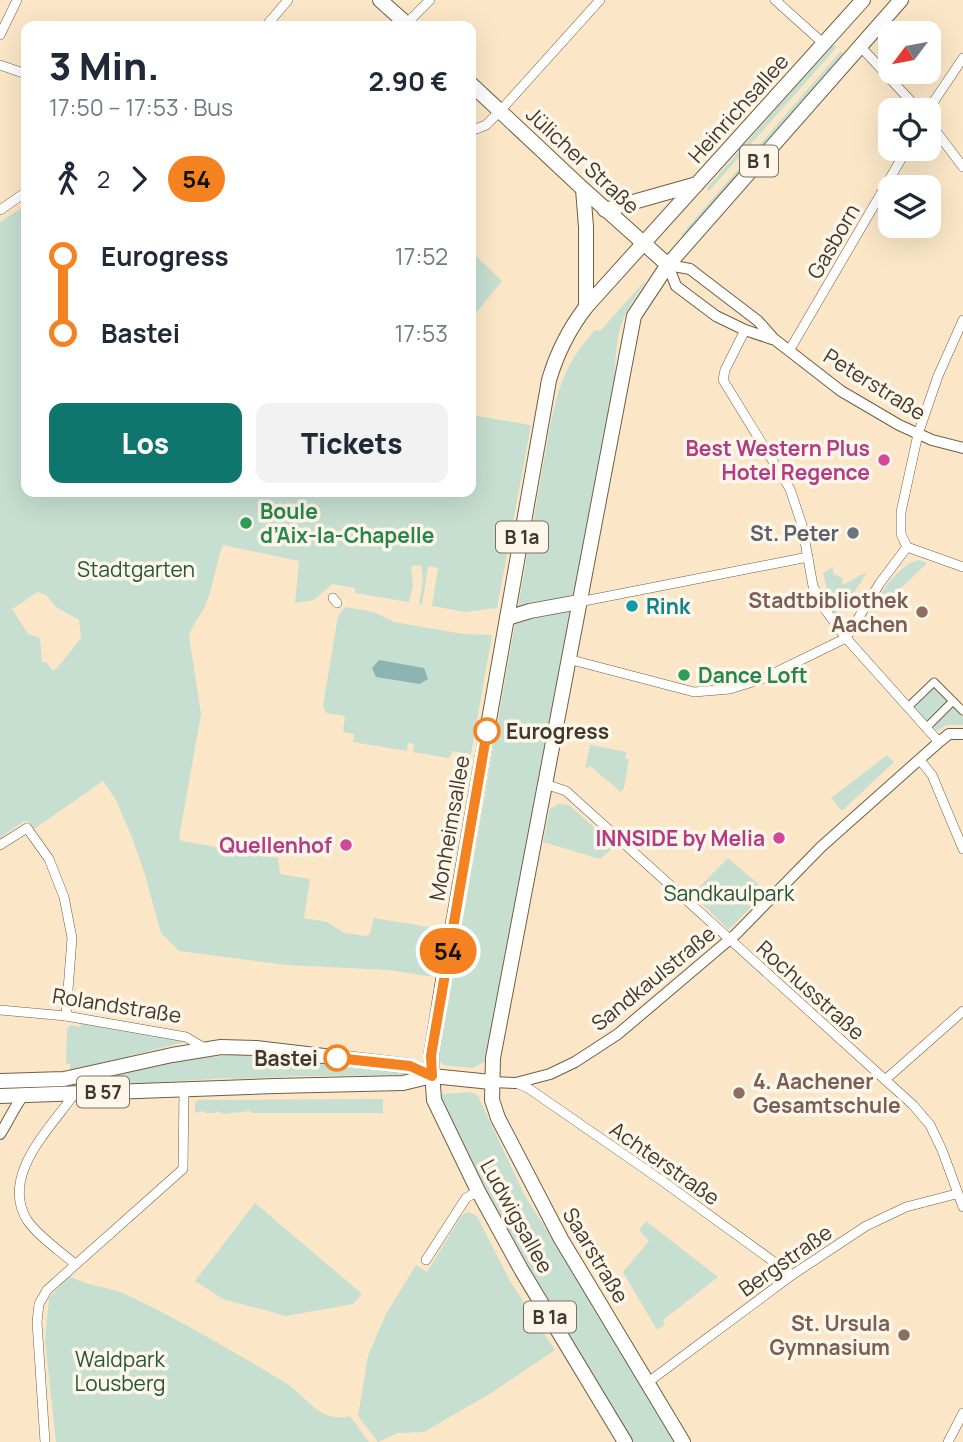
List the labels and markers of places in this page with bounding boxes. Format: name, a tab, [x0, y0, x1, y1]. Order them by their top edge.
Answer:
place label: Best Western Plus Hotel Regence	[686, 434, 870, 486]
marker: Best Western Plus Hotel Regence	[876, 452, 892, 468]
place label: Boule d’Aix-la-Chapelle	[260, 497, 434, 549]
marker: Boule d’Aix-la-Chapelle	[238, 515, 254, 531]
place label: St. Peter	[750, 519, 839, 547]
marker: St. Peter	[845, 525, 861, 541]
place label: Stadtbibliothek Aachen	[748, 586, 909, 638]
place label: Rink	[646, 592, 691, 620]
marker: Rink	[624, 598, 640, 614]
marker: Stadtbibliothek Aachen	[914, 604, 930, 620]
place label: Dance Loft	[698, 661, 808, 689]
marker: Dance Loft	[676, 667, 692, 683]
place label: Eurogress	[506, 717, 609, 745]
marker: Eurogress	[474, 718, 500, 744]
place label: INNSIDE by Melia	[595, 824, 765, 852]
marker: INNSIDE by Melia	[771, 830, 787, 846]
place label: Quellenhof	[219, 831, 332, 859]
marker: Quellenhof	[338, 837, 354, 853]
place label: Bastei	[254, 1044, 318, 1072]
marker: Bastei	[324, 1045, 350, 1071]
place label: 4. Aachener Gesamtschule	[753, 1067, 901, 1119]
marker: 4. Aachener Gesamtschule	[731, 1085, 747, 1101]
place label: St. Ursula Gymnasium	[769, 1309, 890, 1361]
marker: St. Ursula Gymnasium	[896, 1327, 912, 1343]

